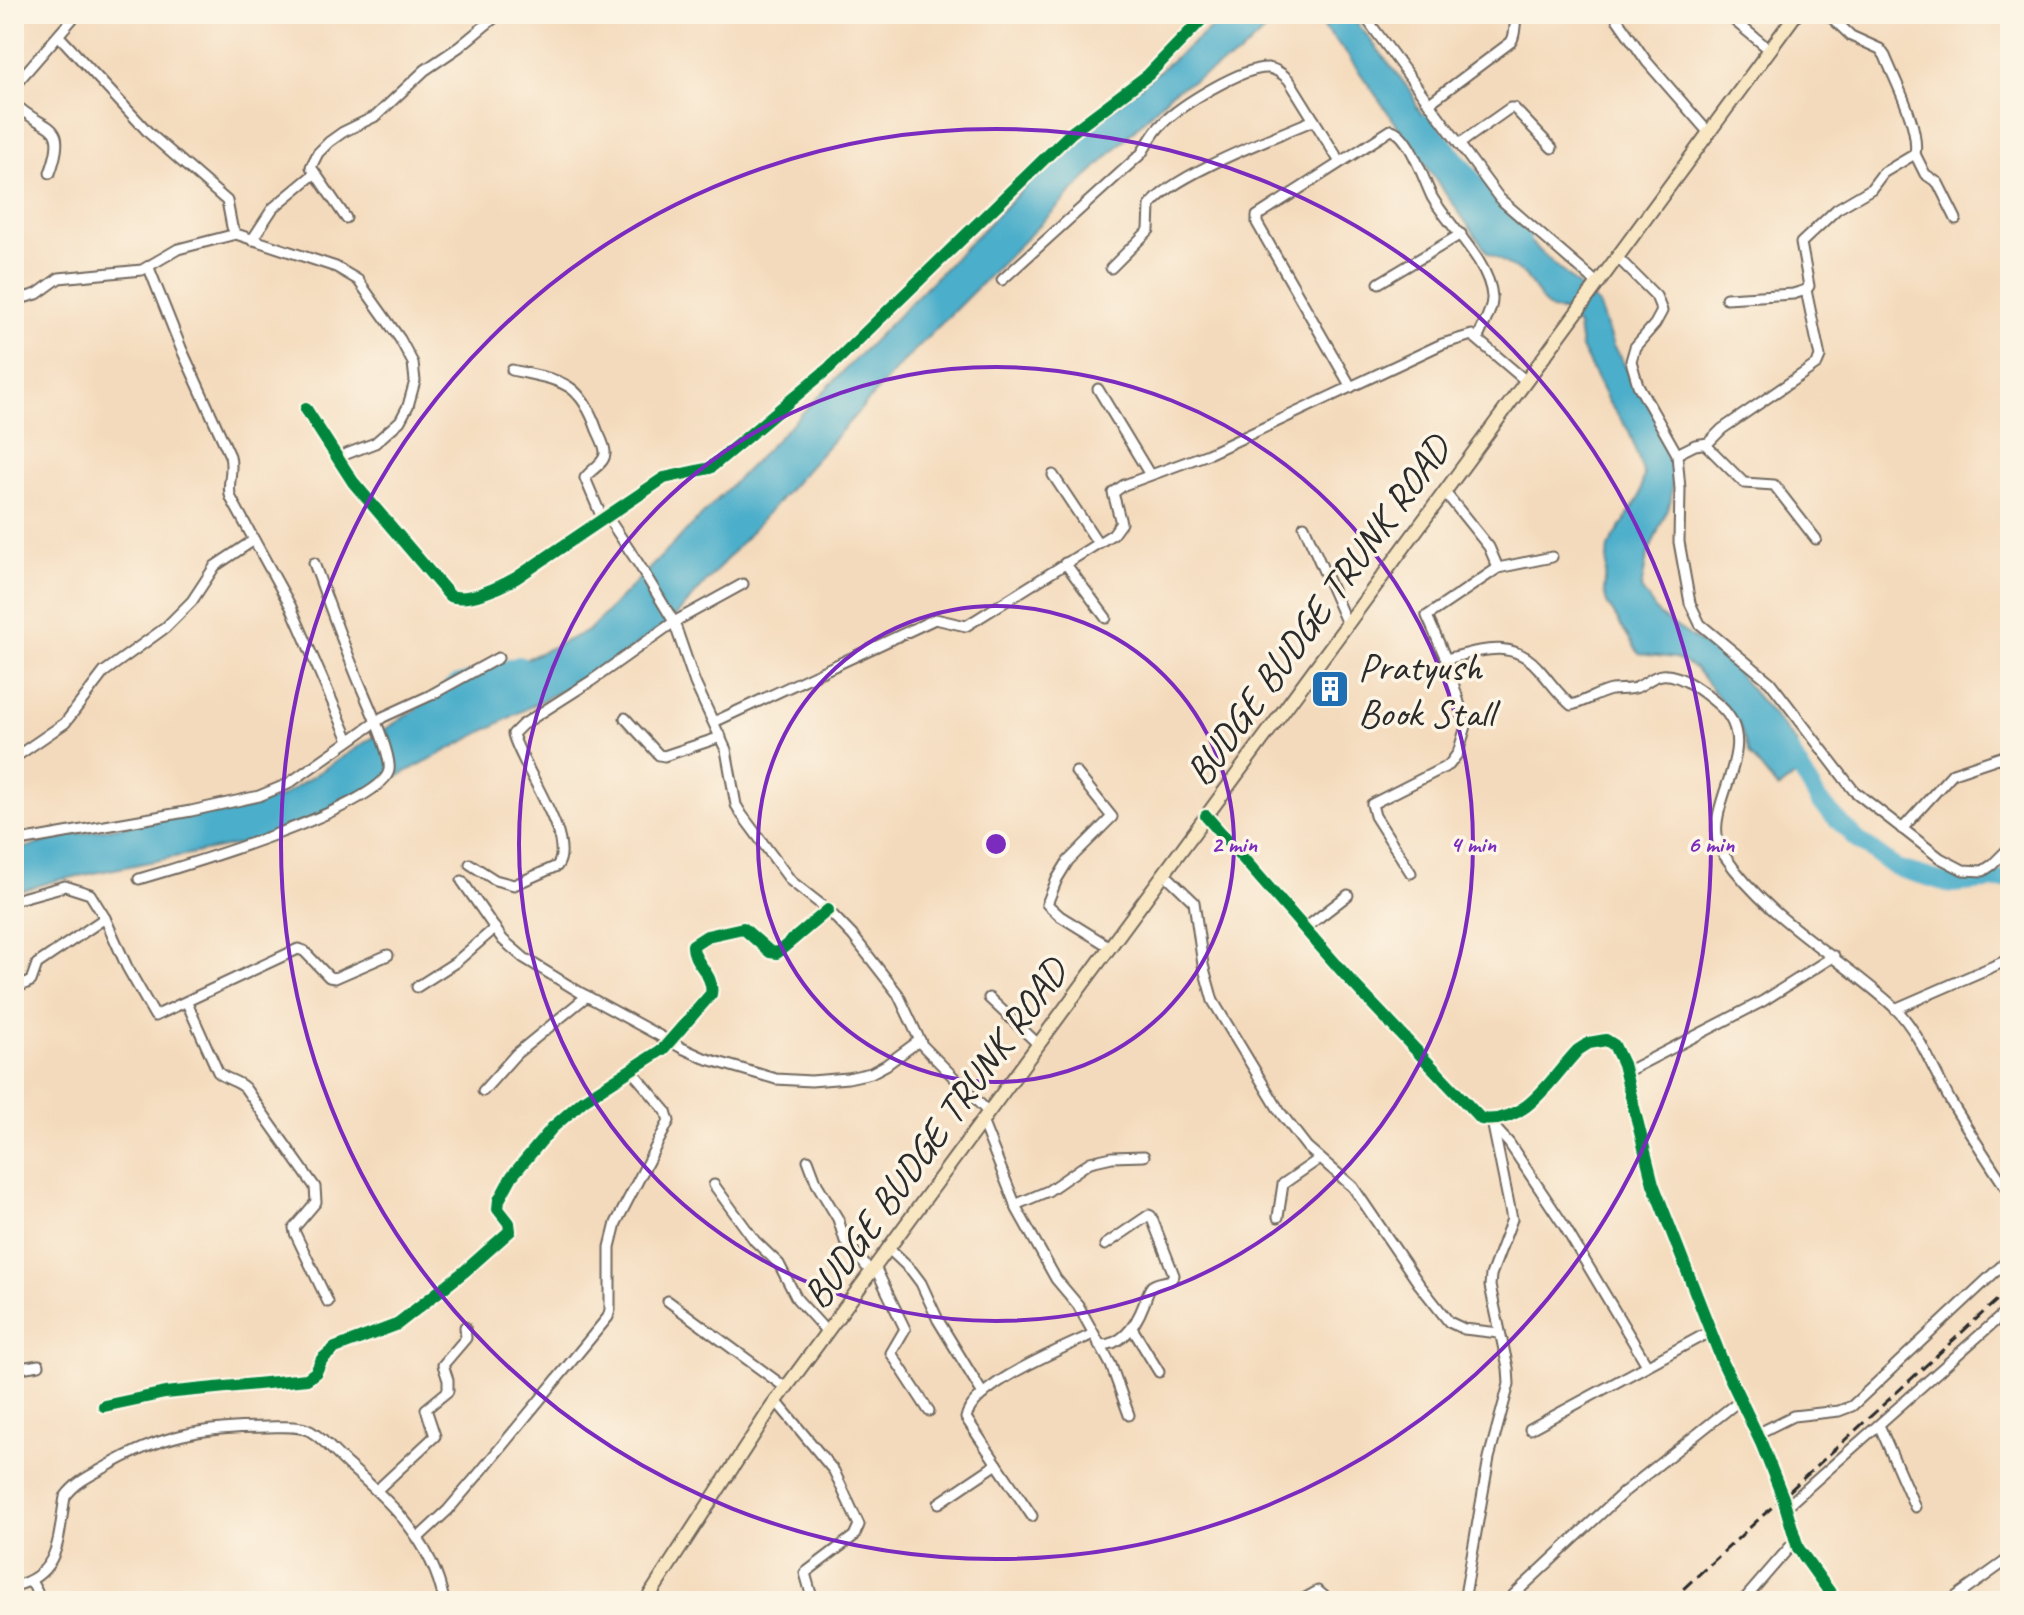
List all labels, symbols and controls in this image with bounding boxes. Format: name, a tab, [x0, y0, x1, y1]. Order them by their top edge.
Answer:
street label: BUDGE BUDGE TRUNK ROAD	[1174, 423, 1464, 795]
place label: Pratyush Book Stall	[1358, 642, 1501, 738]
building icon: Pratyush Book Stall	[1309, 668, 1351, 710]
text: 2 min	[1211, 829, 1258, 859]
text: 4 min	[1450, 829, 1497, 859]
text: 6 min	[1688, 829, 1735, 859]
centre of rings	[982, 830, 1010, 858]
street label: BUDGE BUDGE TRUNK ROAD	[791, 946, 1081, 1318]

